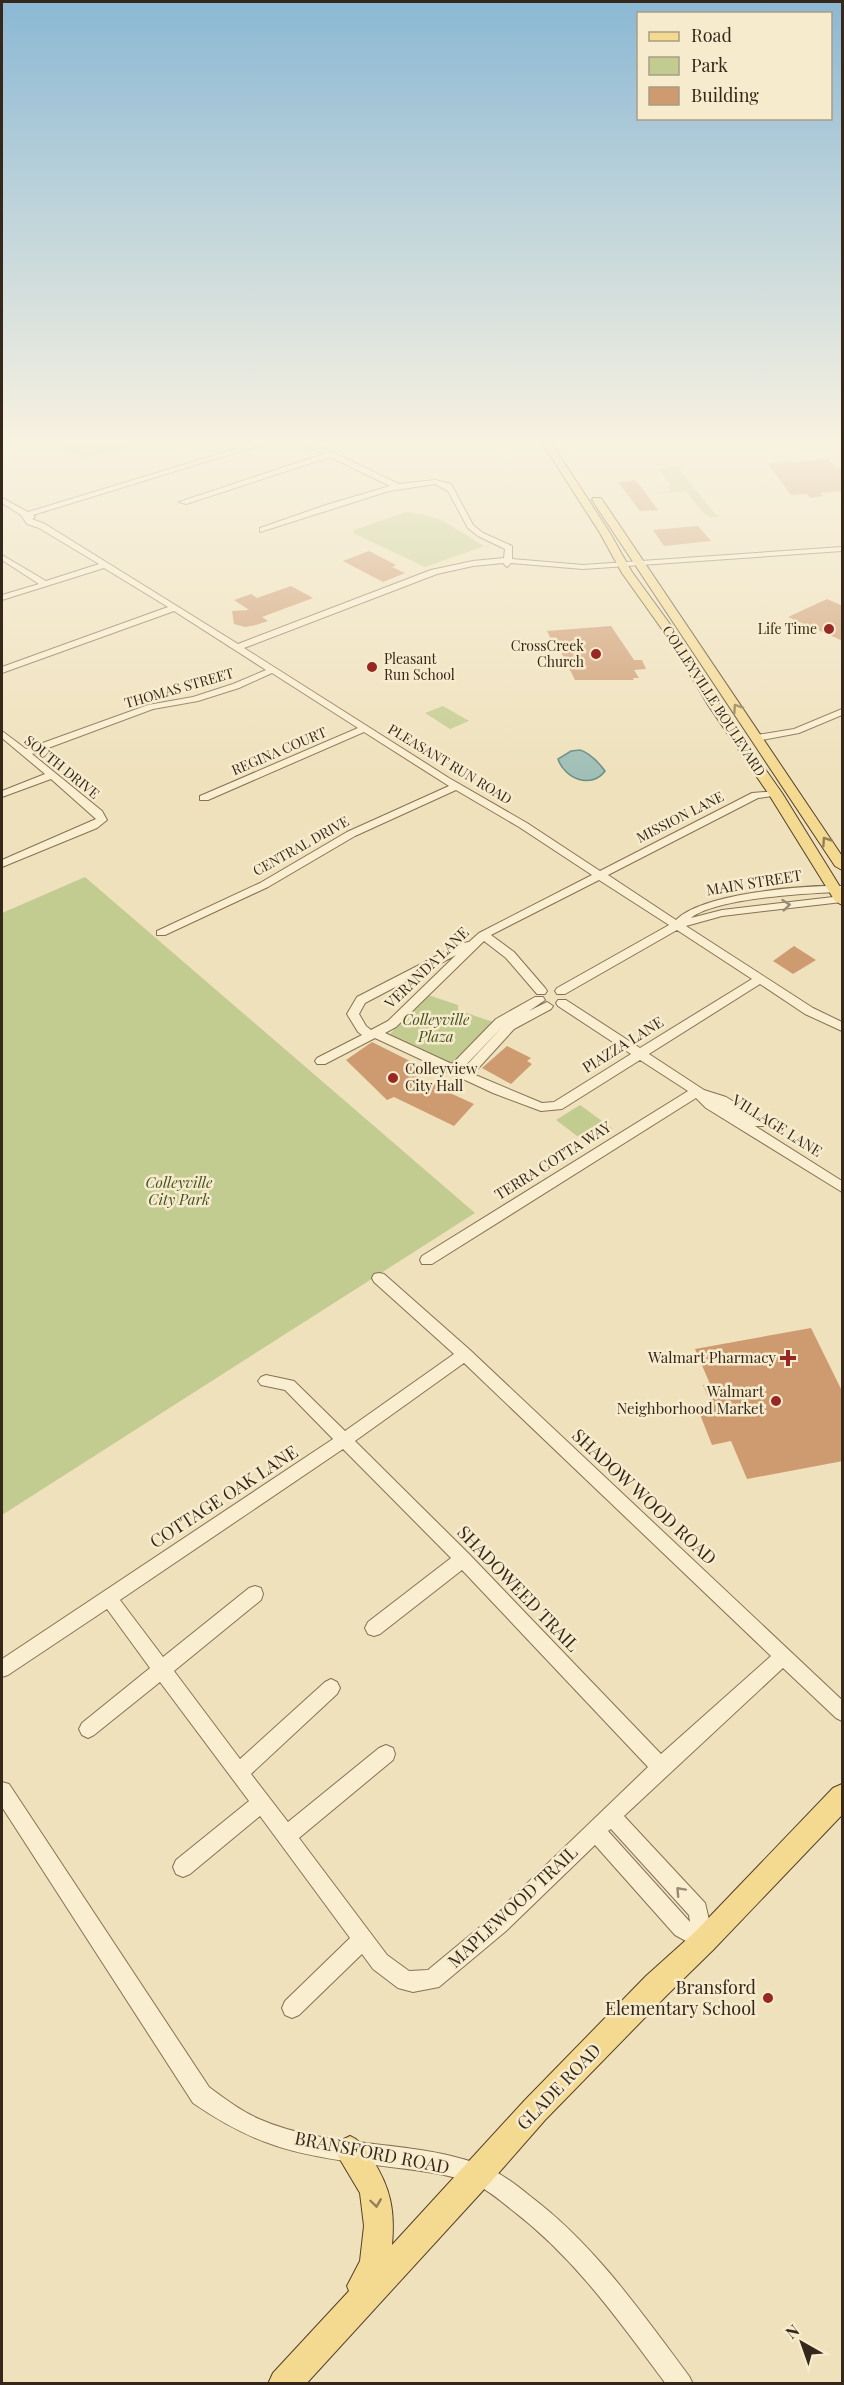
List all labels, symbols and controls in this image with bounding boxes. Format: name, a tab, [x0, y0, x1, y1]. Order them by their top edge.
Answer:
legend	[637, 12, 832, 120]
text: Road	[691, 23, 732, 47]
text: Park	[691, 53, 728, 77]
text: Building	[691, 83, 759, 107]
place label: Life Time	[758, 619, 817, 638]
street label: COLLEYVILLE BOULEVARD	[658, 622, 770, 780]
marker: Life Time	[822, 622, 836, 636]
place label: CrossCreek Church	[511, 636, 585, 671]
marker: CrossCreek Church	[589, 647, 603, 661]
place label: Pleasant Run School	[384, 649, 455, 684]
marker: Pleasant Run School	[365, 660, 379, 674]
street label: THOMAS STREET	[122, 663, 236, 712]
one-way arrow	[732, 704, 744, 714]
street label: PLEASANT RUN ROAD	[385, 719, 516, 808]
street label: REGINA COURT	[228, 722, 329, 779]
street label: SOUTH DRIVE	[21, 730, 104, 803]
street label: MISSION LANE	[633, 786, 727, 847]
street label: CENTRAL DRIVE	[249, 811, 352, 880]
one-way arrow	[822, 837, 833, 848]
street label: MAIN STREET	[705, 865, 803, 899]
one-way arrow	[782, 899, 791, 912]
street label: VERANDA LANE	[379, 922, 473, 1013]
park label: Colleyville Plaza	[403, 1009, 470, 1046]
street label: PIAZZA LANE	[578, 1011, 667, 1077]
place label: Colleyview City Hall	[405, 1058, 478, 1095]
marker: Colleyview City Hall	[386, 1071, 400, 1085]
street label: VILLAGE LANE	[728, 1089, 826, 1161]
street label: TERRA COTTA WAY	[491, 1116, 614, 1204]
park label: Colleyville City Park	[146, 1172, 213, 1209]
place label: Walmart Pharmacy	[647, 1347, 776, 1367]
marker: Walmart Pharmacy	[781, 1351, 795, 1365]
place label: Walmart Neighborhood Market	[617, 1381, 765, 1418]
marker: Walmart Neighborhood Market	[769, 1394, 783, 1408]
street label: SHADOW WOOD ROAD	[567, 1423, 722, 1569]
street label: COTTAGE OAK LANE	[145, 1439, 302, 1553]
street label: SHADOWEED TRAIL	[452, 1520, 585, 1657]
street label: MAPLEWOOD TRAIL	[442, 1840, 583, 1973]
one-way arrow	[676, 1887, 687, 1897]
place label: Bransford Elementary School	[605, 1975, 757, 2020]
marker: Bransford Elementary School	[761, 1991, 775, 2005]
street label: GLADE ROAD	[511, 2038, 606, 2135]
street label: BRANSFORD ROAD	[293, 2125, 452, 2179]
one-way arrow	[369, 2198, 381, 2208]
north arrow	[772, 2313, 832, 2373]
text: N	[781, 2319, 804, 2343]

